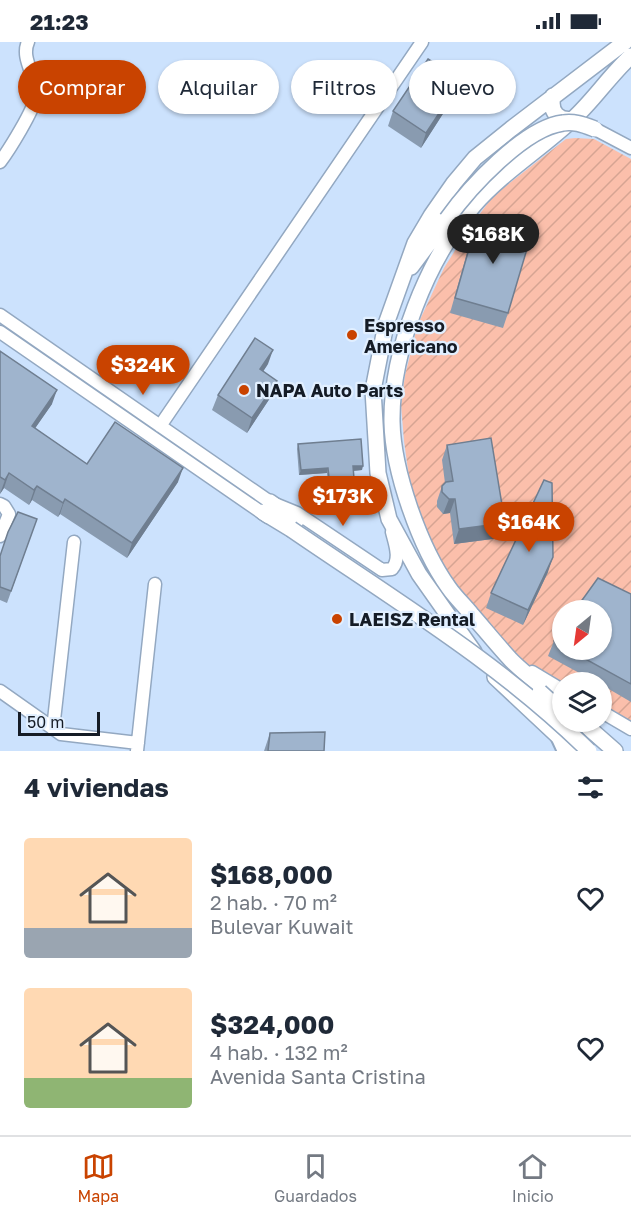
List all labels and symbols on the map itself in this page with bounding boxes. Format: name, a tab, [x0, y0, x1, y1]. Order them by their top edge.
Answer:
pin: $168K	[451, 214, 535, 265]
place label: Espresso Americano	[364, 314, 458, 357]
marker: Espresso Americano	[345, 328, 359, 342]
pin: $324K	[101, 345, 185, 396]
place label: NAPA Auto Parts	[256, 379, 403, 401]
marker: NAPA Auto Parts	[237, 383, 251, 397]
pin: $173K	[301, 476, 385, 527]
pin: $164K	[487, 502, 571, 553]
north arrow	[552, 600, 612, 660]
place label: LAEISZ Rental	[349, 608, 475, 630]
marker: LAEISZ Rental	[330, 612, 344, 626]
scale bar	[18, 709, 100, 736]

